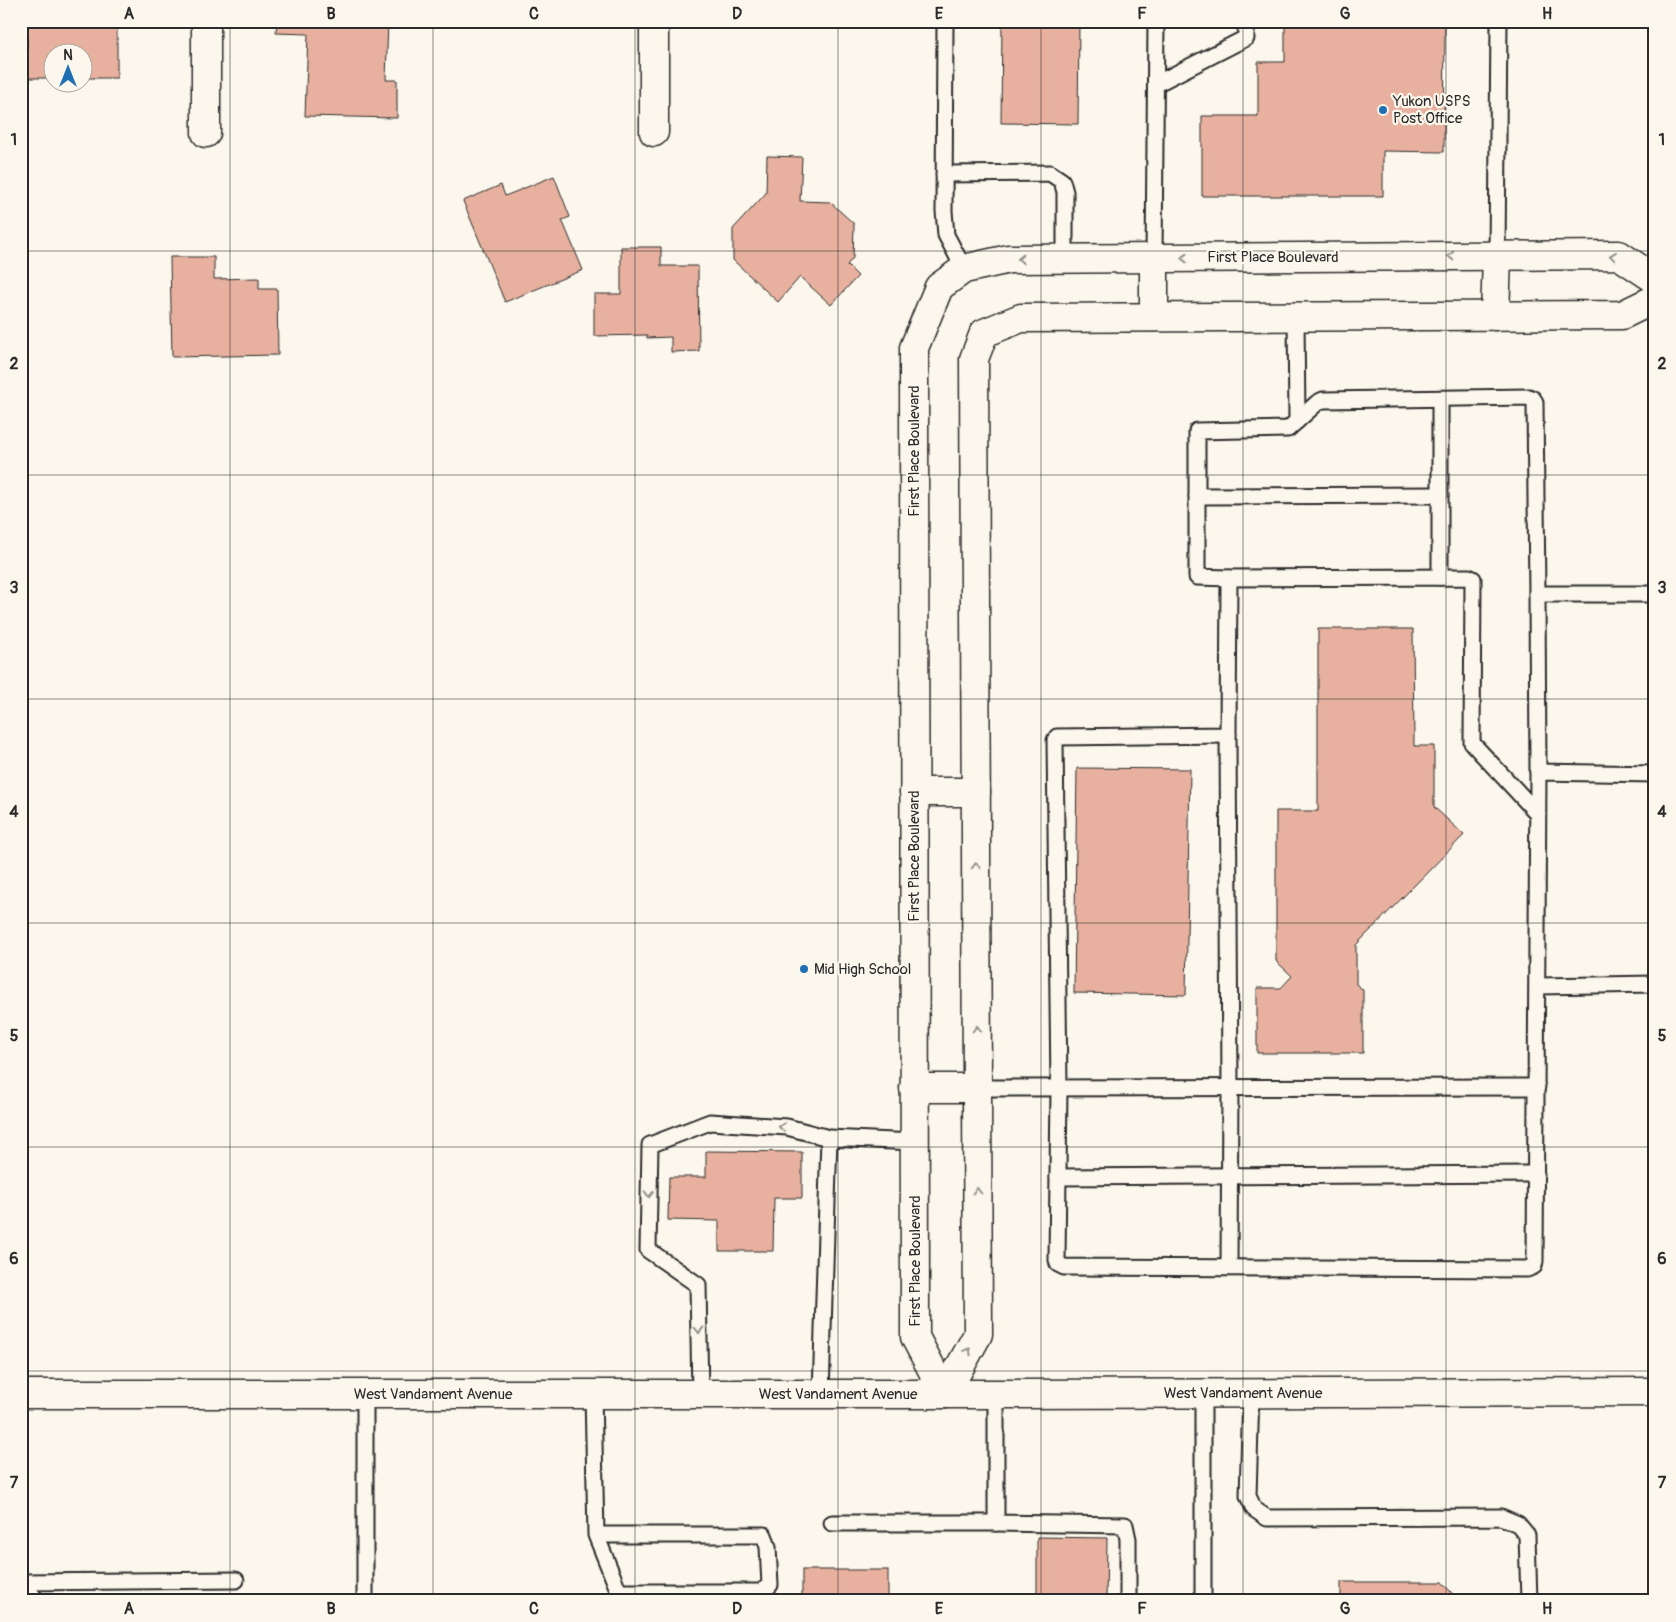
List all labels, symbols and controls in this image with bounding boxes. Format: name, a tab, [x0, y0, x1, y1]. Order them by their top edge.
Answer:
text: A	[124, 4, 135, 24]
text: B	[326, 4, 336, 24]
text: C	[529, 4, 539, 24]
text: D	[732, 4, 742, 24]
text: E	[935, 4, 944, 24]
text: F	[1137, 4, 1147, 24]
text: G	[1340, 4, 1351, 24]
text: H	[1542, 4, 1552, 24]
north arrow	[42, 42, 92, 92]
text: N	[63, 47, 73, 64]
place label: Yukon USPS Post Office	[1392, 92, 1470, 128]
marker: Yukon USPS Post Office	[1377, 104, 1389, 116]
text: 1	[11, 130, 17, 150]
text: 1	[1659, 130, 1665, 150]
street label: First Place Boulevard	[1207, 248, 1339, 267]
one-way arrow	[1609, 250, 1617, 261]
one-way arrow	[1447, 251, 1454, 261]
one-way arrow	[1179, 253, 1187, 263]
one-way arrow	[1017, 254, 1024, 264]
text: 2	[10, 354, 19, 374]
text: 2	[1658, 354, 1667, 374]
street label: First Place Boulevard	[905, 385, 924, 517]
text: 3	[10, 578, 19, 598]
text: 3	[1658, 578, 1667, 598]
street label: First Place Boulevard	[905, 790, 924, 922]
text: 4	[9, 802, 19, 822]
text: 4	[1657, 802, 1667, 822]
one-way arrow	[971, 862, 981, 870]
place label: Mid High School	[814, 960, 911, 979]
marker: Mid High School	[798, 963, 810, 975]
one-way arrow	[972, 1025, 982, 1032]
text: 5	[10, 1026, 19, 1046]
text: 5	[1658, 1026, 1667, 1046]
one-way arrow	[777, 1122, 785, 1133]
one-way arrow	[972, 1187, 982, 1195]
one-way arrow	[644, 1190, 654, 1198]
street label: First Place Boulevard	[906, 1195, 925, 1327]
text: 6	[9, 1249, 19, 1269]
text: 6	[1657, 1249, 1667, 1269]
one-way arrow	[694, 1326, 704, 1334]
one-way arrow	[962, 1348, 972, 1357]
street label: West Vandament Avenue	[1164, 1384, 1323, 1403]
street label: West Vandament Avenue	[354, 1385, 513, 1404]
street label: West Vandament Avenue	[759, 1385, 918, 1404]
text: 7	[10, 1473, 19, 1493]
text: 7	[1658, 1473, 1667, 1493]
text: A	[124, 1599, 135, 1619]
text: B	[326, 1599, 336, 1619]
text: C	[529, 1599, 539, 1619]
text: D	[732, 1599, 742, 1619]
text: E	[935, 1599, 944, 1619]
text: F	[1137, 1599, 1147, 1619]
text: G	[1340, 1599, 1351, 1619]
text: H	[1542, 1599, 1552, 1619]

